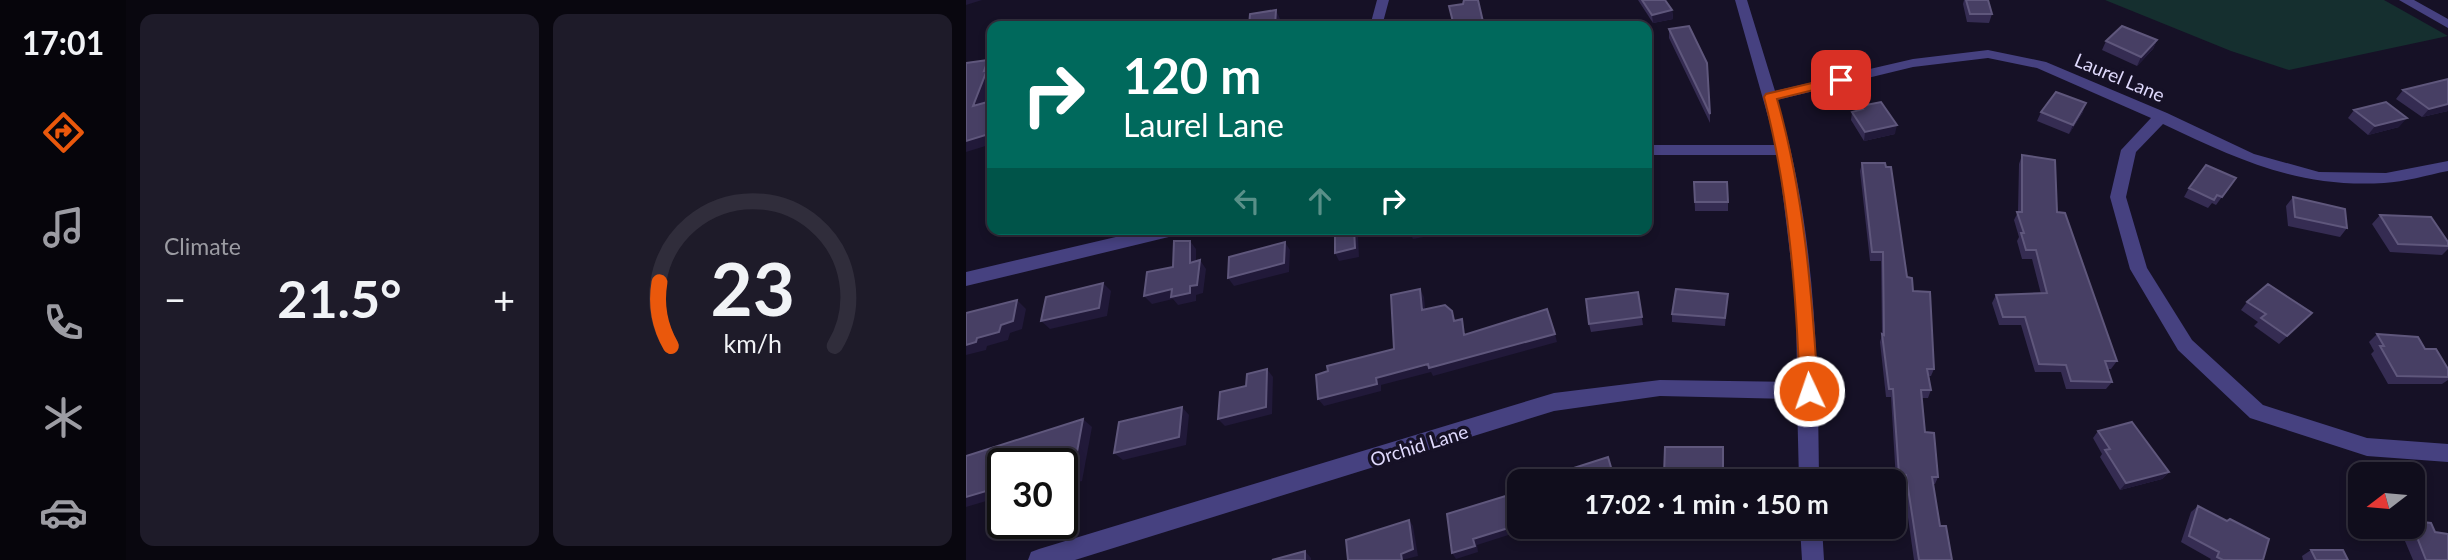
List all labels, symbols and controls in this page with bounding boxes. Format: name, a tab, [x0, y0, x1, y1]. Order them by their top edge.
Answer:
text: 17:01	[22, 23, 104, 62]
text: 120 m	[1123, 46, 1261, 104]
street label: Laurel Lane	[2072, 48, 2168, 106]
icon: right	[1008, 49, 1099, 140]
pin	[1811, 50, 1871, 110]
icon: arrive	[1822, 61, 1860, 99]
text: Laurel Lane	[1123, 105, 1284, 144]
icon: directions	[39, 108, 88, 157]
icon: left	[1228, 182, 1266, 220]
icon: ahead	[1301, 182, 1339, 220]
icon: right	[1374, 182, 1412, 220]
icon: music	[39, 203, 88, 252]
text: Climate	[164, 232, 241, 260]
text: 23	[710, 244, 795, 332]
text: 21.5°	[277, 267, 402, 329]
text: −	[164, 276, 186, 322]
text: +	[493, 276, 515, 322]
icon: phone	[39, 298, 88, 347]
text: km/h	[723, 328, 782, 358]
position arrow	[1772, 354, 1846, 428]
icon: climate	[39, 393, 88, 442]
street label: Orchid Lane	[1367, 419, 1471, 471]
speed limit sign: 30	[987, 448, 1078, 539]
north arrow	[2348, 462, 2426, 539]
map controls	[2348, 462, 2425, 539]
icon: car	[39, 488, 88, 537]
text: 17:02 · 1 min · 150 m	[1584, 488, 1829, 520]

